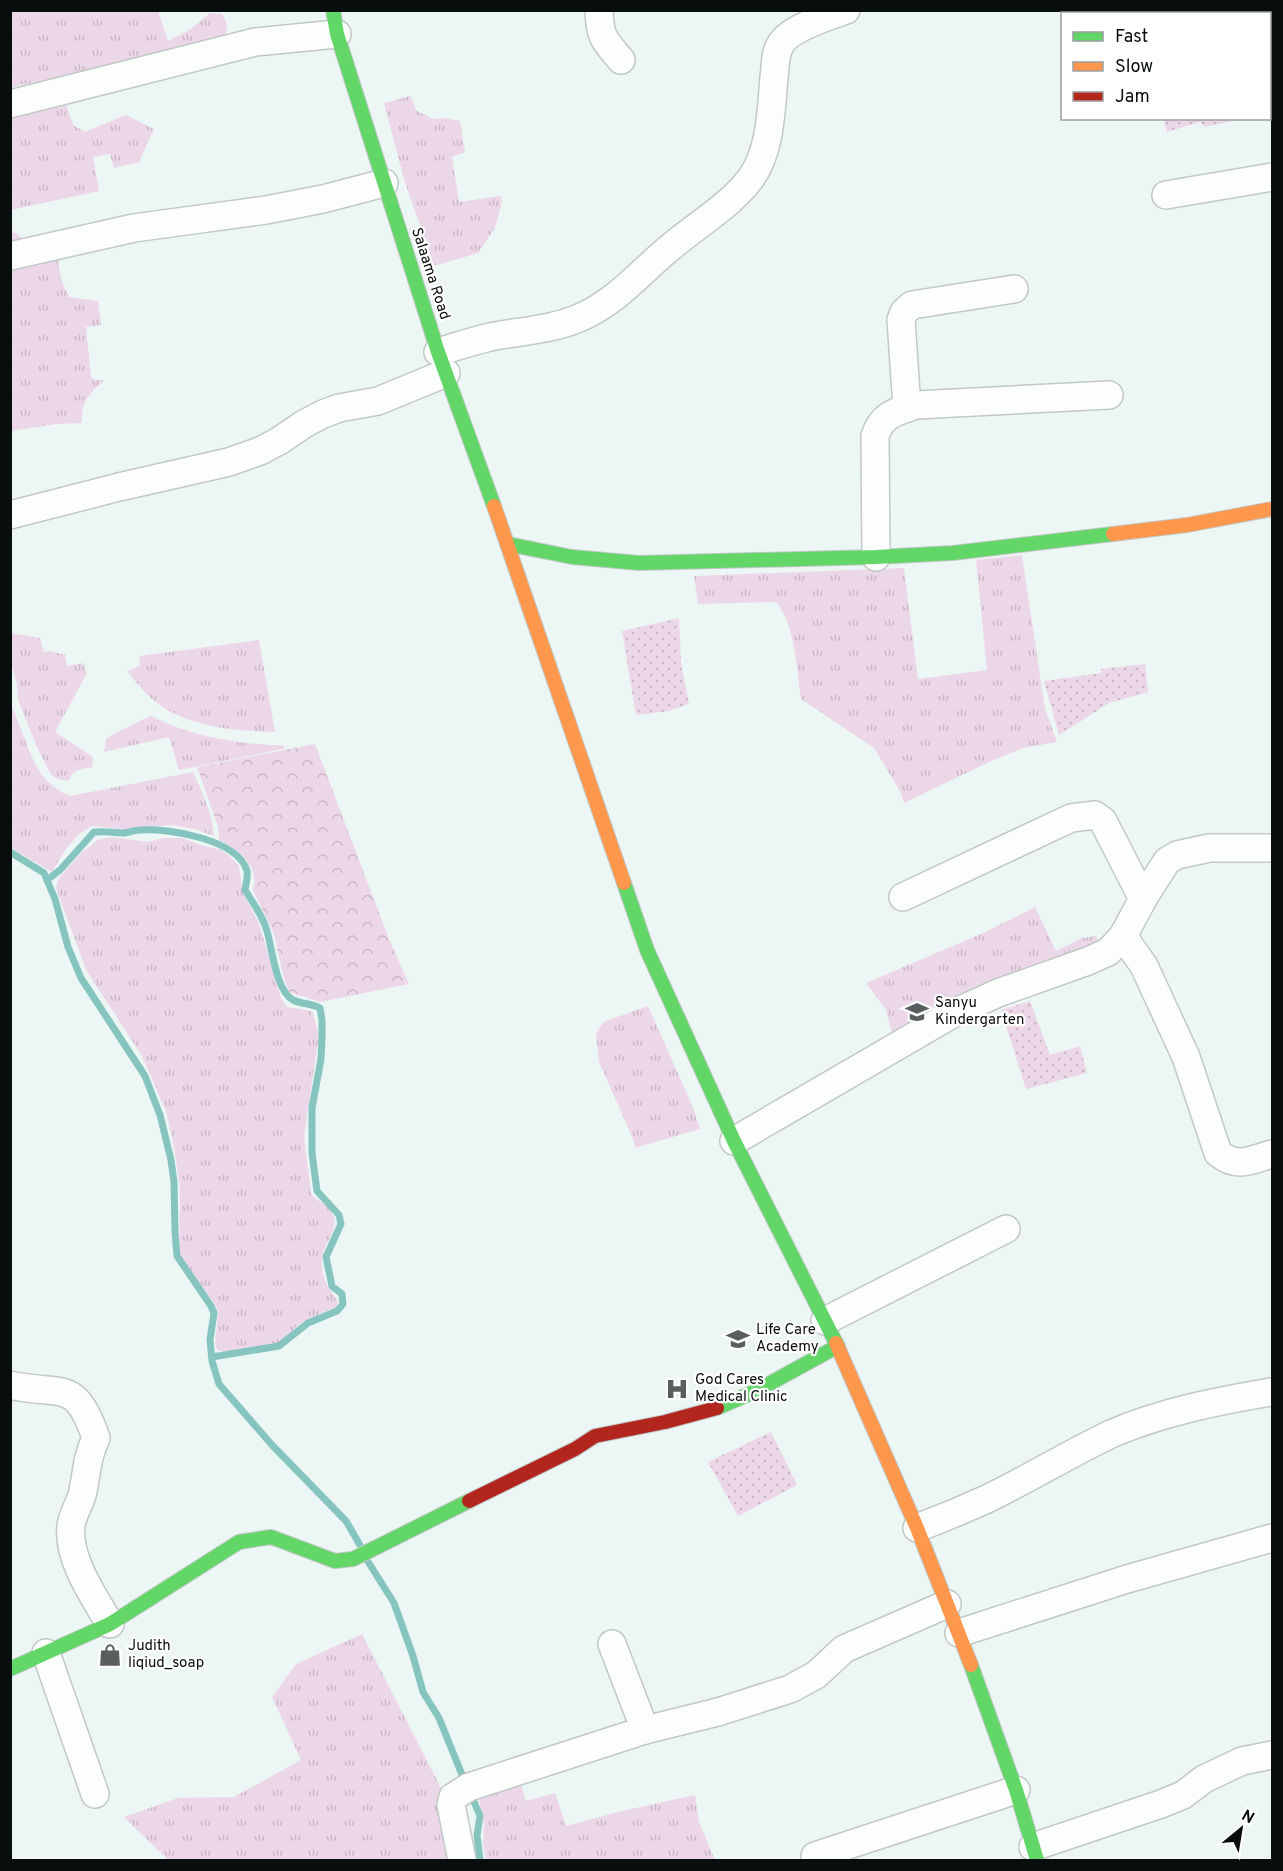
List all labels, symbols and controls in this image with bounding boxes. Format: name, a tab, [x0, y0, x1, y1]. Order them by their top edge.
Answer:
legend	[1061, 12, 1271, 120]
text: Fast	[1115, 26, 1148, 49]
text: Slow	[1115, 56, 1153, 79]
text: Jam	[1115, 86, 1150, 109]
street label: Salaama Road	[406, 226, 454, 322]
place label: Sanyu Kindergarten	[935, 994, 1024, 1030]
school or university icon: Sanyu Kindergarten	[904, 999, 930, 1025]
place label: Life Care Academy	[756, 1321, 819, 1357]
school or university icon: Life Care Academy	[725, 1326, 751, 1352]
place label: God Cares Medical Clinic	[695, 1371, 788, 1407]
hospital icon: God Cares Medical Clinic	[664, 1376, 690, 1402]
place label: Judith liqiud_soap	[128, 1637, 204, 1673]
shop icon: Judith liqiud_soap	[97, 1642, 123, 1668]
north arrow	[1211, 1799, 1271, 1859]
text: N	[1238, 1806, 1257, 1829]

